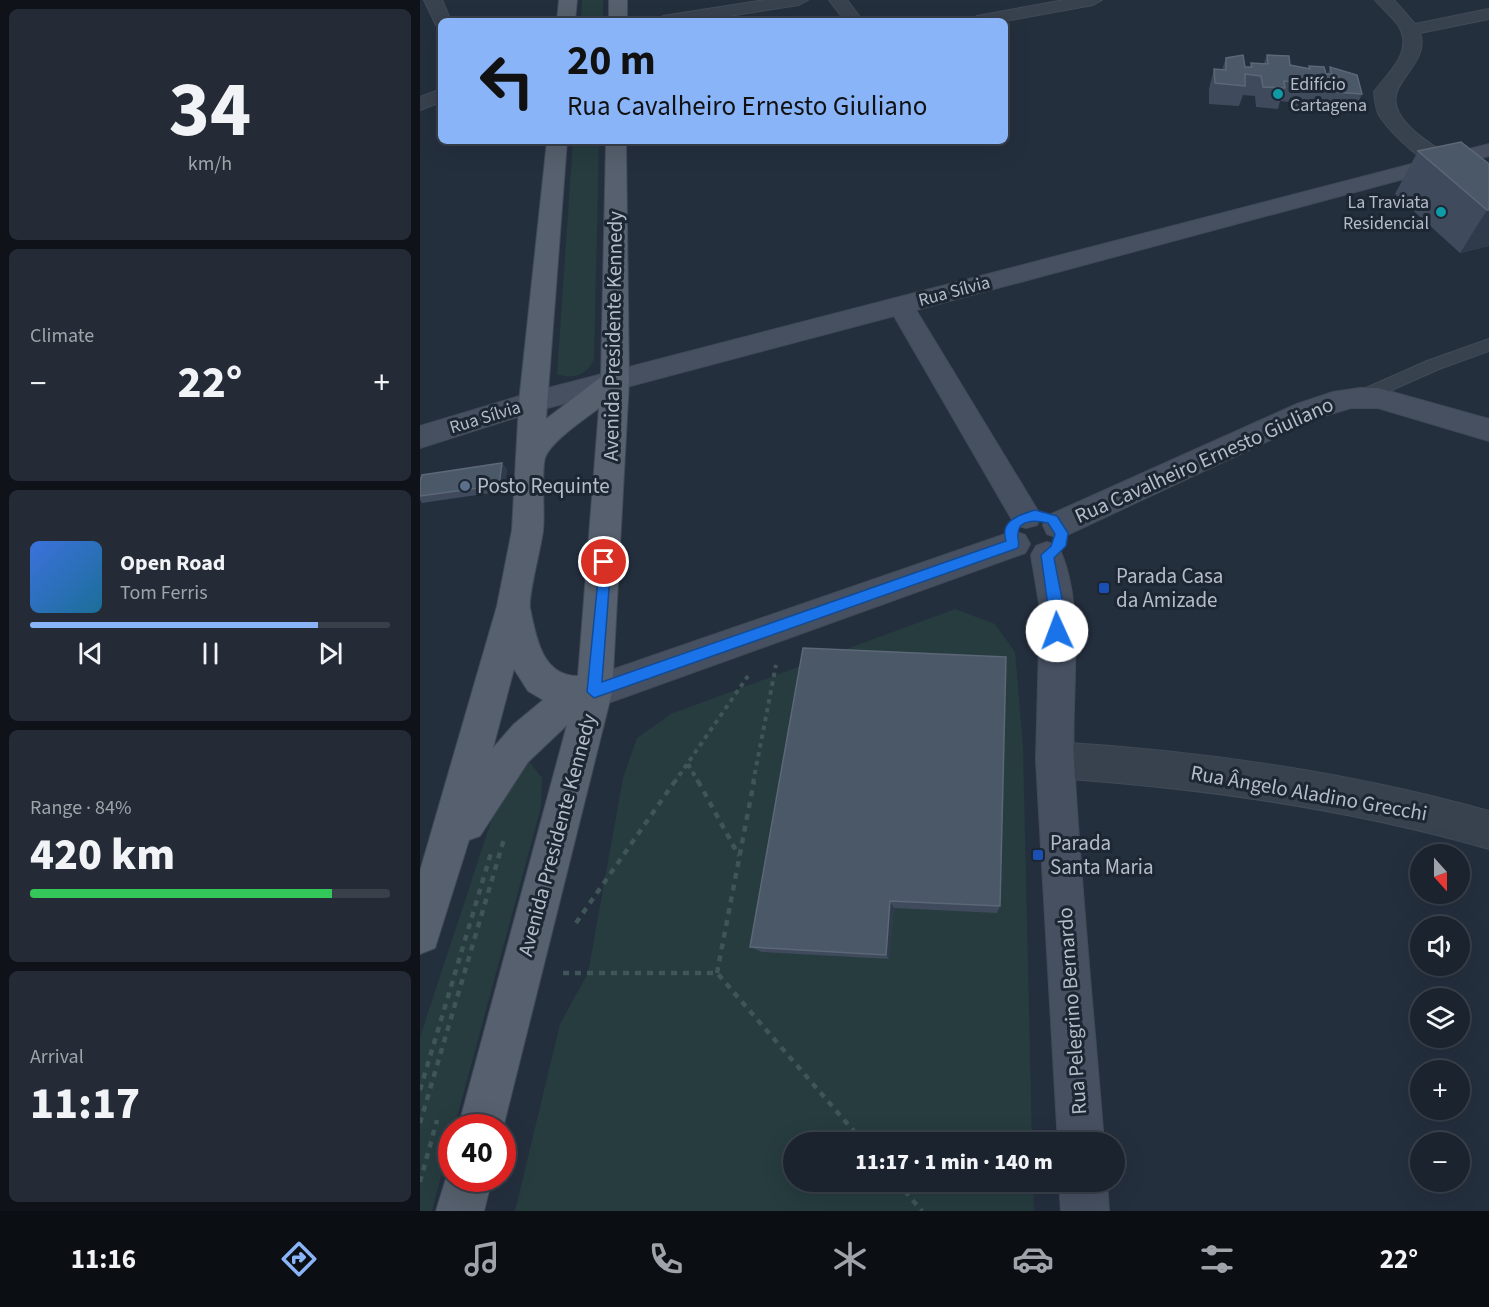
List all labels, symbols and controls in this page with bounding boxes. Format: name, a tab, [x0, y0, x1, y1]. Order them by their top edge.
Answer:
text: 20 m	[567, 31, 656, 91]
icon: left	[468, 42, 546, 120]
text: 34	[169, 55, 251, 166]
place label: Edifício Cartagena	[1290, 72, 1367, 118]
text: Rua Cavalheiro Ernesto Giuliano	[567, 87, 927, 126]
marker: Edifício Cartagena	[1271, 87, 1285, 101]
text: km/h	[188, 150, 232, 178]
place label: La Traviata Residencial	[1343, 190, 1429, 236]
marker: La Traviata Residencial	[1434, 205, 1448, 219]
street label: Avenida Presidente Kennedy	[596, 211, 630, 461]
street label: Rua Sílvia	[916, 270, 993, 313]
text: Climate	[30, 322, 94, 350]
text: 22°	[178, 351, 242, 415]
text: −	[30, 360, 46, 407]
text: +	[374, 360, 390, 407]
street label: Rua Cavalheiro Ernesto Giuliano	[1070, 389, 1338, 531]
street label: Rua Sílvia	[446, 395, 524, 440]
place label: Posto Requinte	[477, 471, 610, 501]
marker: Posto Requinte	[458, 479, 472, 493]
pin	[578, 536, 629, 587]
icon: arrive	[587, 545, 620, 578]
text: Open Road	[120, 547, 225, 579]
place label: Parada Casa da Amizade	[1116, 561, 1223, 615]
text: Tom Ferris	[120, 579, 208, 607]
marker: Parada Casa da Amizade	[1097, 581, 1111, 595]
position arrow	[1025, 599, 1089, 663]
icon: previous	[74, 637, 107, 670]
icon: pause	[194, 637, 227, 670]
icon: next	[314, 637, 347, 670]
street label: Avenida Presidente Kennedy	[510, 710, 604, 960]
street label: Rua Ângelo Aladino Grecchi	[1188, 757, 1430, 829]
text: Range · 84%	[30, 794, 131, 822]
text: 420 km	[30, 823, 175, 887]
place label: Parada Santa Maria	[1050, 828, 1154, 882]
north arrow	[1410, 844, 1470, 904]
map controls	[1410, 844, 1470, 1192]
marker: Parada Santa Maria	[1031, 848, 1045, 862]
street label: Rua Pelegrino Bernardo	[1050, 906, 1094, 1116]
button: sound	[1410, 916, 1470, 976]
button: layers	[1410, 988, 1470, 1048]
text: Arrival	[30, 1043, 84, 1071]
button: +	[1410, 1060, 1470, 1120]
text: 11:17	[30, 1072, 140, 1136]
speed limit sign: 40	[438, 1114, 516, 1192]
button: −	[1410, 1132, 1470, 1192]
text: 11:17 · 1 min · 140 m	[855, 1146, 1053, 1178]
icon: directions	[278, 1238, 320, 1280]
icon: music	[461, 1238, 503, 1280]
icon: phone	[645, 1238, 687, 1280]
icon: climate	[829, 1238, 871, 1280]
icon: car	[1012, 1238, 1054, 1280]
icon: filters	[1196, 1238, 1238, 1280]
text: 11:16	[71, 1240, 136, 1279]
text: 22°	[1380, 1240, 1418, 1279]

